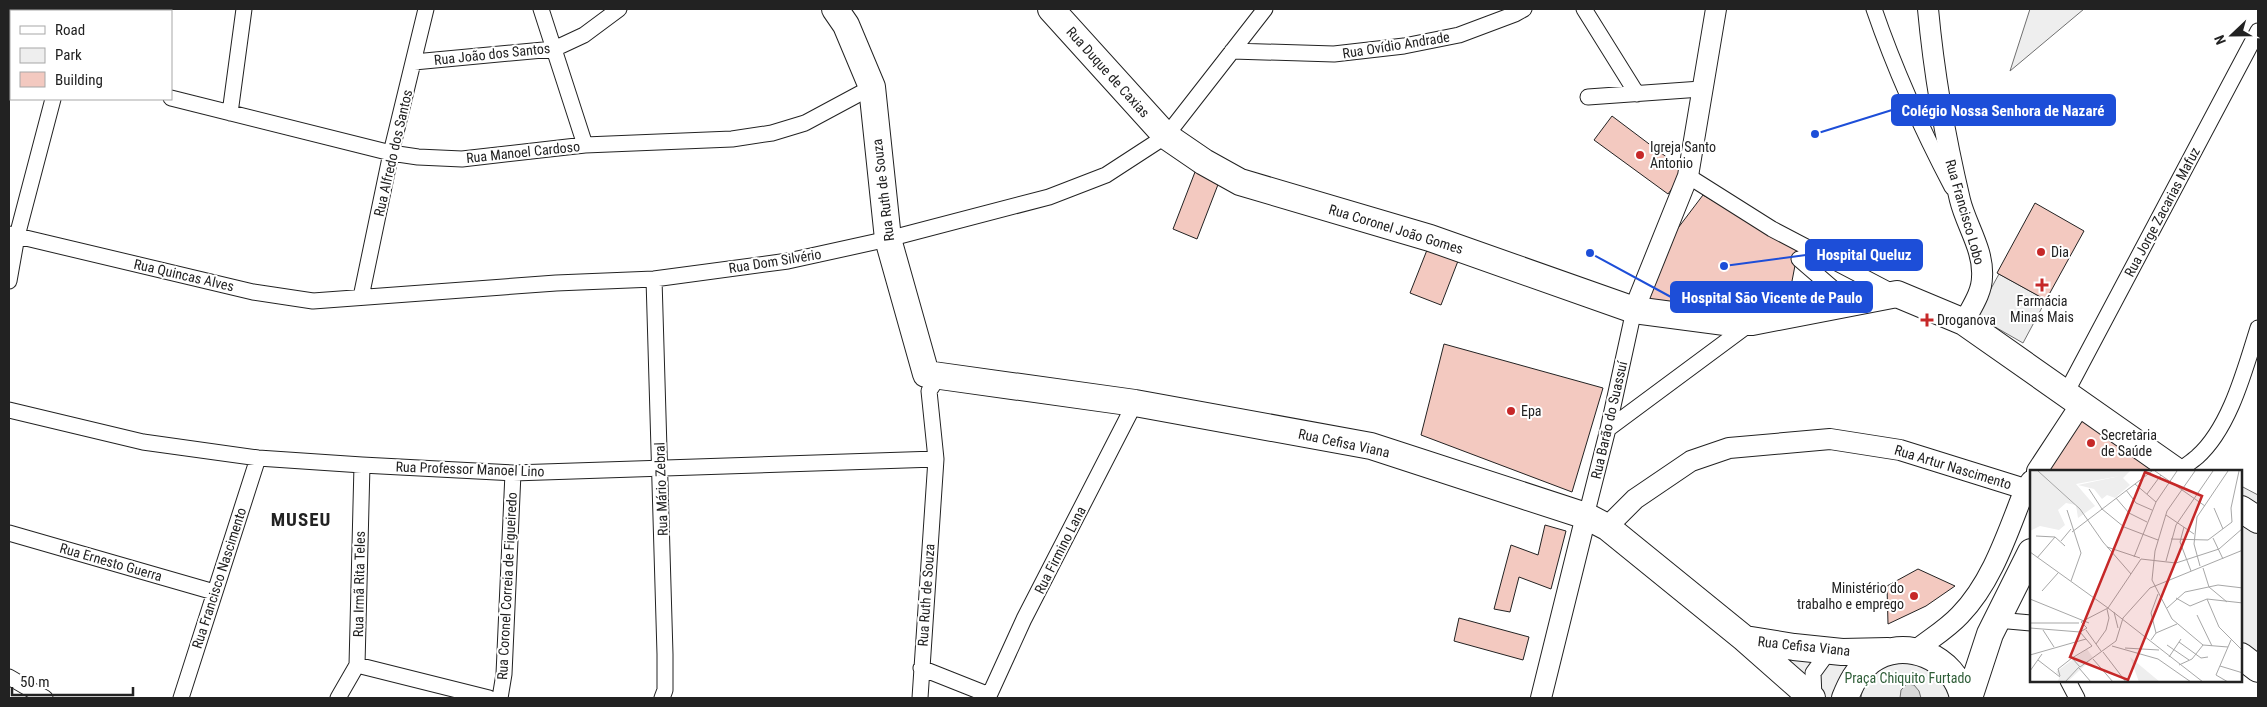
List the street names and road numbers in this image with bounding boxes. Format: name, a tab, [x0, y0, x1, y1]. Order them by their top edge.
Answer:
street label: Rua Duque de Caxias	[1063, 23, 1153, 121]
street label: Rua Ovídio Andrade	[1341, 29, 1451, 61]
street label: Rua João dos Santos	[433, 40, 551, 68]
street label: Rua Alfredo dos Santos	[371, 88, 415, 218]
street label: Rua Manoel Cardoso	[465, 138, 581, 166]
street label: Rua Ruth de Souza	[869, 138, 897, 242]
street label: Rua Jorge Zacarias Mafuz	[2121, 145, 2203, 279]
street label: Rua Francisco Lobo	[1942, 158, 1988, 266]
street label: Rua Coronel João Gomes	[1327, 201, 1465, 257]
street label: Rua Dom Silvério	[728, 246, 822, 276]
street label: Rua Quincas Alves	[132, 256, 236, 294]
street label: Rua Barão do Suassuí	[1588, 359, 1630, 480]
street label: Rua Cefisa Viana	[1297, 426, 1391, 460]
street label: Rua Mário Zebral	[651, 442, 671, 536]
street label: Rua Artur Nascimento	[1893, 442, 2013, 492]
street label: Rua Professor Manoel Lino	[395, 458, 545, 480]
street label: Rua Coronel Correia de Figueiredo	[494, 492, 520, 680]
street label: Rua Firmino Lana	[1031, 504, 1089, 596]
street label: Rua Francisco Nascimento	[189, 505, 249, 651]
street label: Rua Irmã Rita Teles	[350, 531, 368, 637]
street label: Rua Ernesto Guerra	[58, 540, 164, 584]
street label: Rua Ruth de Souza	[914, 543, 938, 647]
street label: Rua Cefisa Viana	[1757, 633, 1851, 659]

